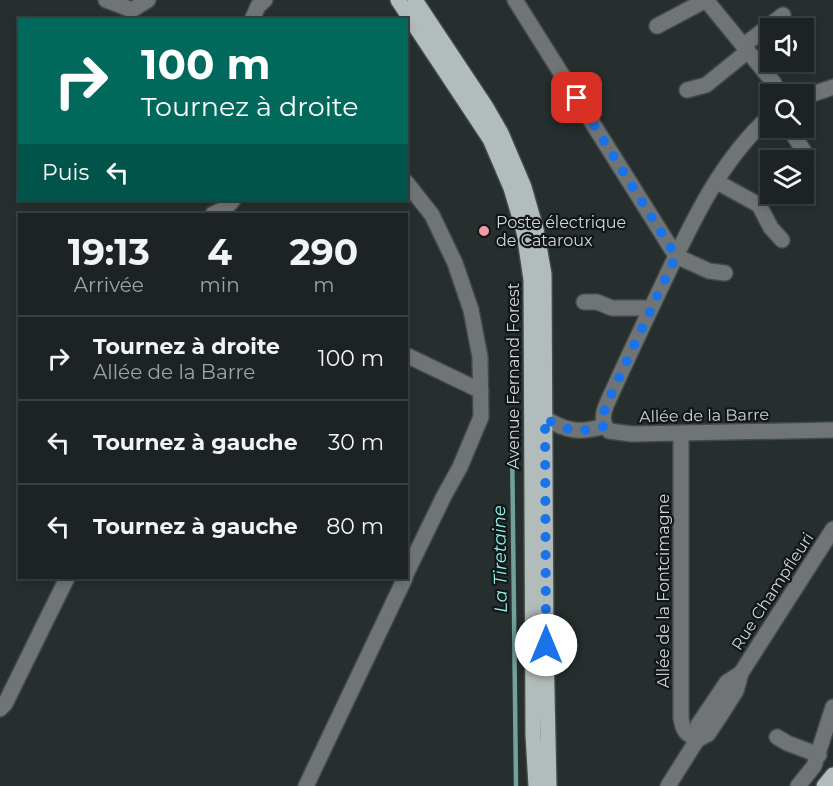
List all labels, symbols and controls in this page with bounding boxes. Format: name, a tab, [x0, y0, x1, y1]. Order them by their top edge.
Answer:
map controls	[760, 18, 814, 204]
button: sound	[760, 18, 814, 72]
text: 100 m	[141, 38, 270, 90]
icon: right	[42, 42, 120, 120]
pin	[551, 72, 602, 123]
icon: arrive	[560, 81, 593, 114]
button: search	[760, 84, 814, 138]
text: Tournez à droite	[141, 90, 359, 123]
button: layers	[760, 150, 814, 204]
icon: left	[101, 156, 134, 189]
text: Puis	[42, 159, 89, 186]
place label: Poste électrique de Cataroux	[496, 213, 626, 250]
marker: Poste électrique de Cataroux	[477, 224, 491, 238]
text: 19:13	[68, 230, 150, 274]
text: 4	[207, 230, 232, 274]
text: 290	[290, 230, 358, 274]
text: Arrivée	[74, 273, 144, 297]
text: min	[200, 273, 240, 297]
text: m	[313, 273, 334, 297]
street label: Avenue Fernand Forest	[504, 282, 523, 469]
text: Tournez à droite	[93, 333, 280, 360]
icon: right	[42, 342, 75, 375]
text: 100 m	[318, 345, 384, 372]
text: Allée de la Barre	[93, 360, 255, 384]
street label: Allée de la Barre	[639, 405, 769, 426]
icon: left	[42, 426, 75, 459]
text: Tournez à gauche	[93, 429, 298, 456]
text: 30 m	[328, 429, 384, 456]
street label: Allée de la Fontcimagne	[654, 494, 673, 688]
water label: La Tiretaine	[488, 505, 512, 613]
icon: left	[42, 510, 75, 543]
text: Tournez à gauche	[93, 513, 298, 540]
text: 80 m	[326, 513, 384, 540]
street label: Rue Champfleuri	[727, 529, 818, 654]
position arrow	[514, 613, 578, 677]

